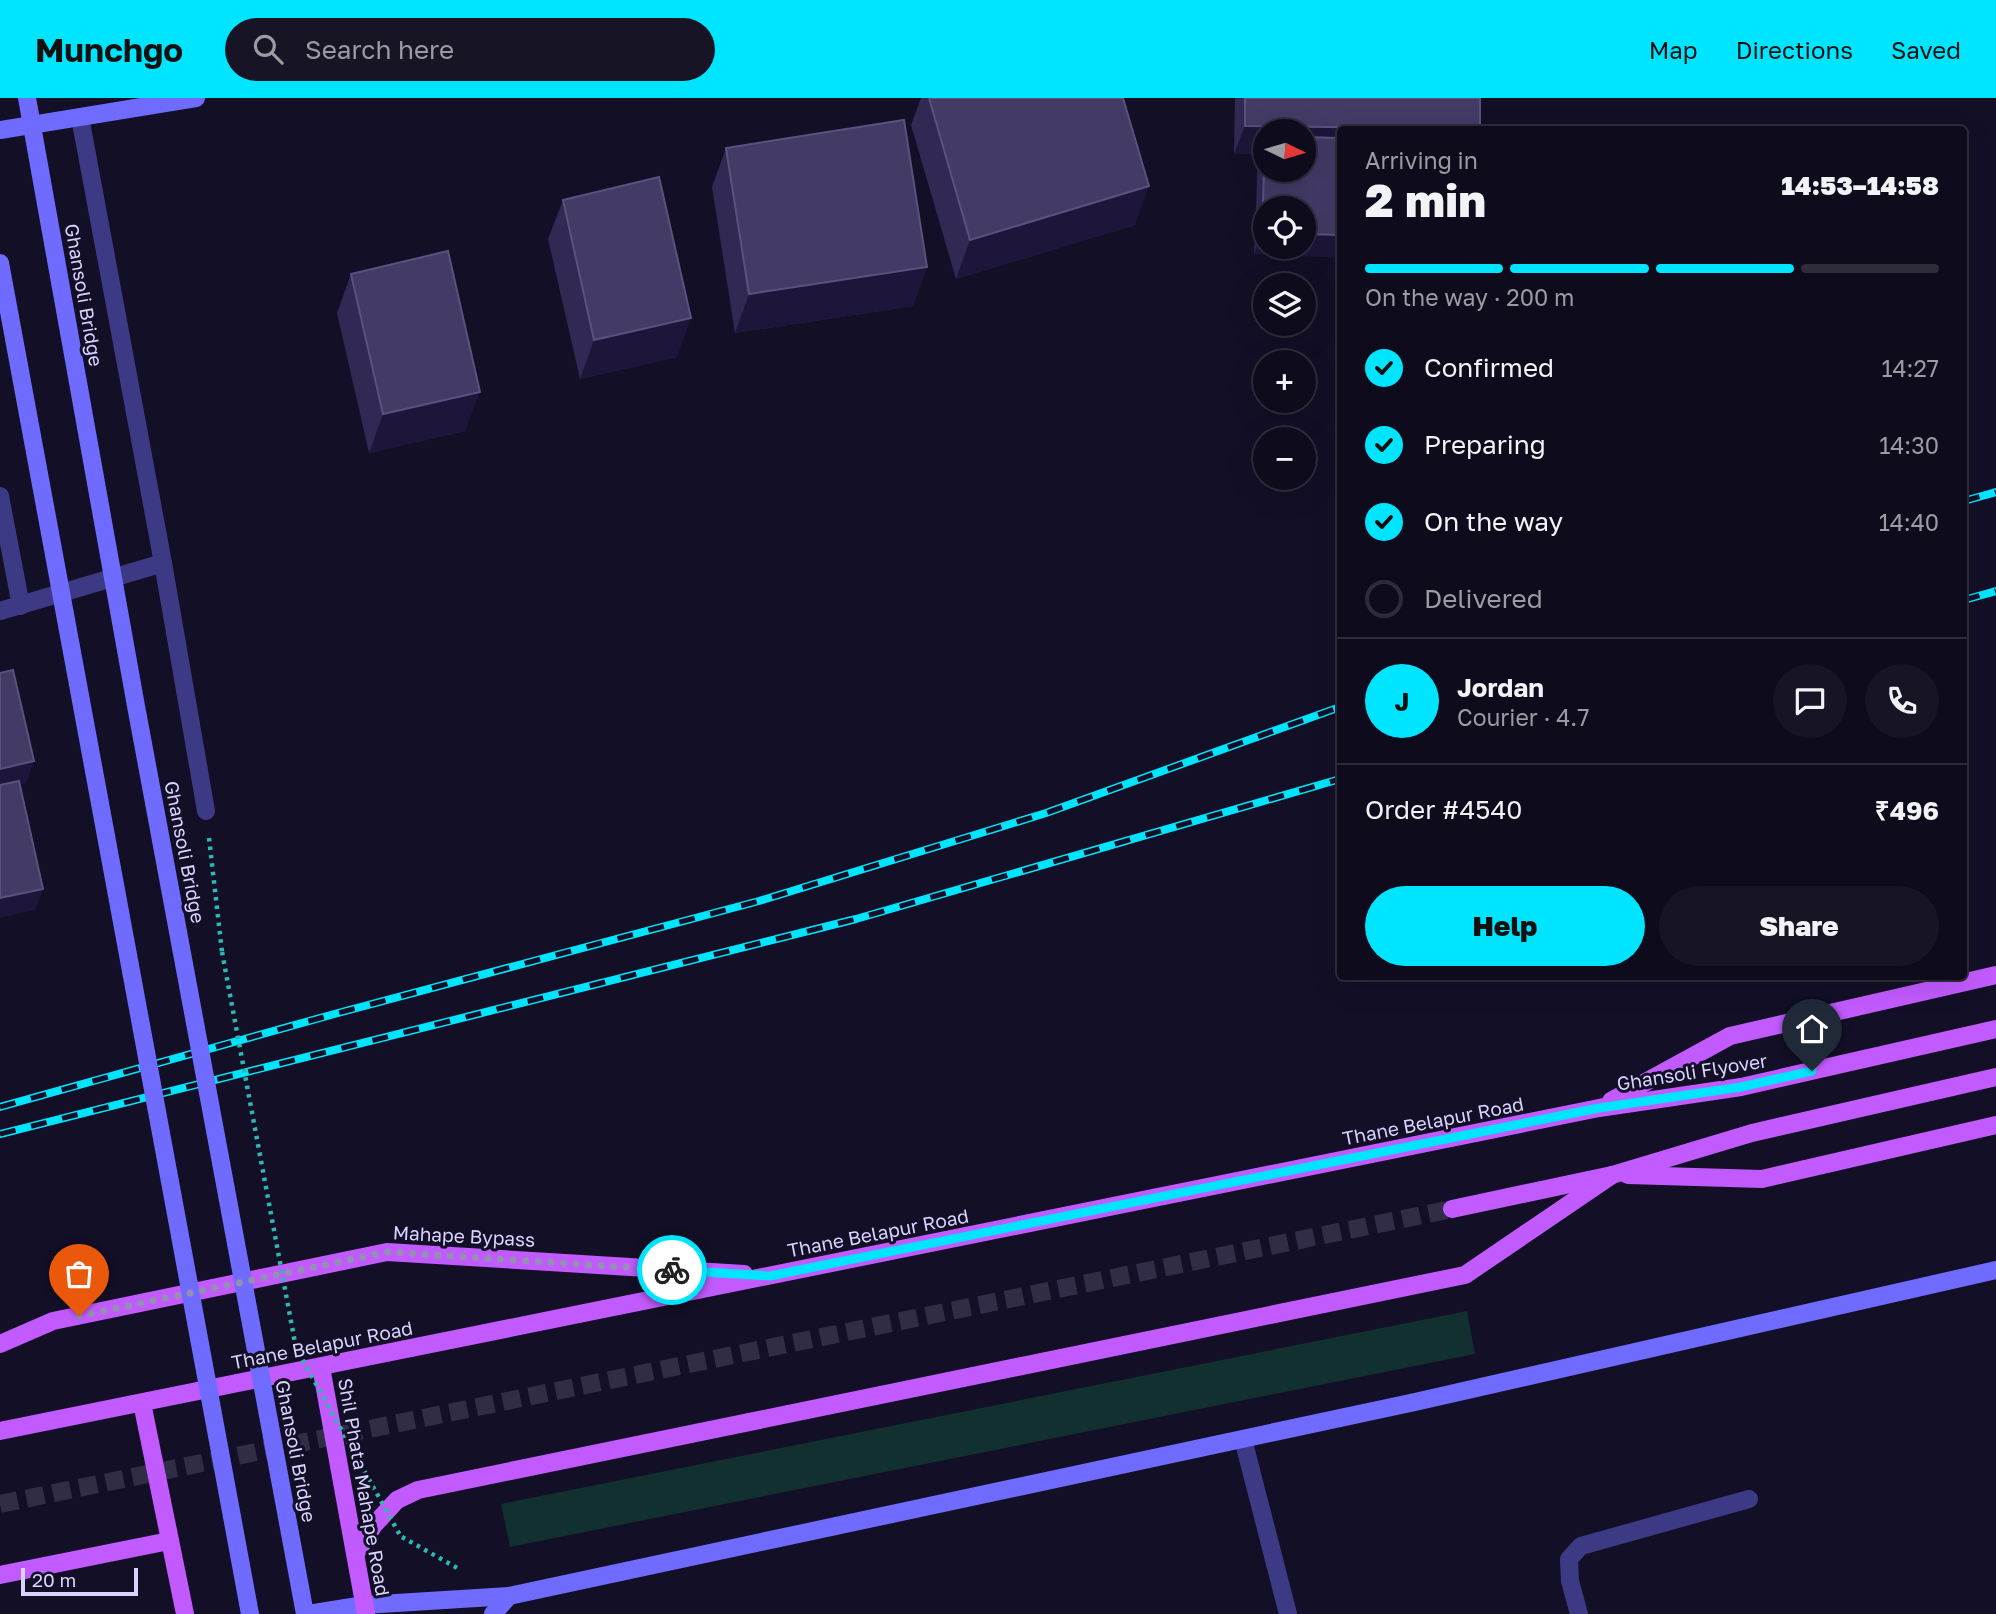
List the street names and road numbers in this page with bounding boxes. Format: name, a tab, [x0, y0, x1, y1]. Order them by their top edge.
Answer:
street label: Ghansoli Bridge	[61, 222, 108, 368]
street label: Ghansoli Bridge	[160, 779, 211, 925]
street label: Ghansoli Flyover	[1615, 1048, 1769, 1095]
street label: Thane Belapur Road	[1340, 1092, 1525, 1149]
street label: Thane Belapur Road	[785, 1204, 970, 1261]
street label: Mahape Bypass	[392, 1220, 536, 1251]
street label: Thane Belapur Road	[229, 1316, 414, 1373]
street label: Shil Phata Mahape Road	[334, 1376, 395, 1598]
street label: Ghansoli Bridge	[271, 1378, 322, 1524]

